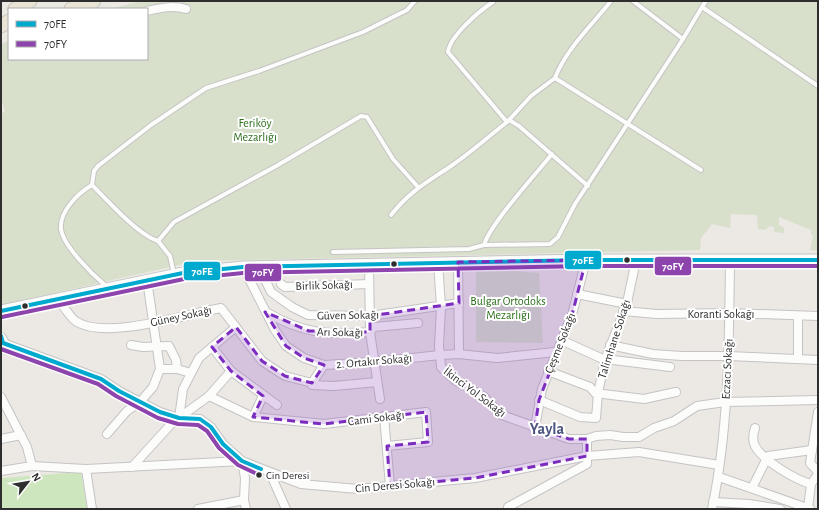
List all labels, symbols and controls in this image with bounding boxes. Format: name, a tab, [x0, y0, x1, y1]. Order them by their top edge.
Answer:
legend	[8, 8, 148, 60]
text: 70FE	[44, 18, 67, 30]
text: 70FY	[44, 38, 68, 50]
park label: Feriköy Mezarlığı	[233, 117, 277, 143]
line badge: 70FE	[564, 250, 602, 270]
text: 70FE	[572, 255, 594, 266]
unlabelled marker	[622, 255, 632, 265]
line badge: 70FY	[654, 256, 692, 276]
unlabelled marker	[389, 259, 399, 269]
line badge: 70FE	[183, 261, 221, 281]
text: 70FY	[662, 261, 685, 272]
line badge: 70FY	[244, 263, 282, 282]
text: 70FE	[191, 266, 213, 277]
text: 70FY	[252, 267, 275, 278]
street label: Birlik Sokağı	[295, 278, 353, 292]
park label: Bulgar Ortodoks Mezarlığı	[470, 295, 546, 321]
street label: Talimhane Sokağı	[596, 298, 632, 380]
unlabelled marker	[20, 301, 30, 311]
street label: Güney Sokağı	[149, 304, 213, 329]
street label: Güven Sokağı	[317, 308, 379, 322]
street label: Koranti Sokağı	[688, 308, 755, 320]
street label: Çeşme Sokağı	[542, 311, 578, 375]
street label: Arı Sokağı	[317, 326, 363, 338]
street label: Eczacı Sokağı	[719, 338, 735, 400]
street label: 2. Ortakır Sokağı	[336, 352, 412, 370]
street label: İkinci Yol Sokağı	[442, 364, 509, 419]
street label: Cami Sokağı	[347, 409, 405, 427]
district label: Yayla	[530, 421, 565, 438]
north arrow	[8, 462, 48, 502]
marker: Cin Deresi	[254, 470, 264, 480]
place label: Cin Deresi	[266, 470, 309, 481]
text: N	[29, 471, 43, 483]
street label: Cin Deresi Sokağı	[355, 476, 435, 494]

